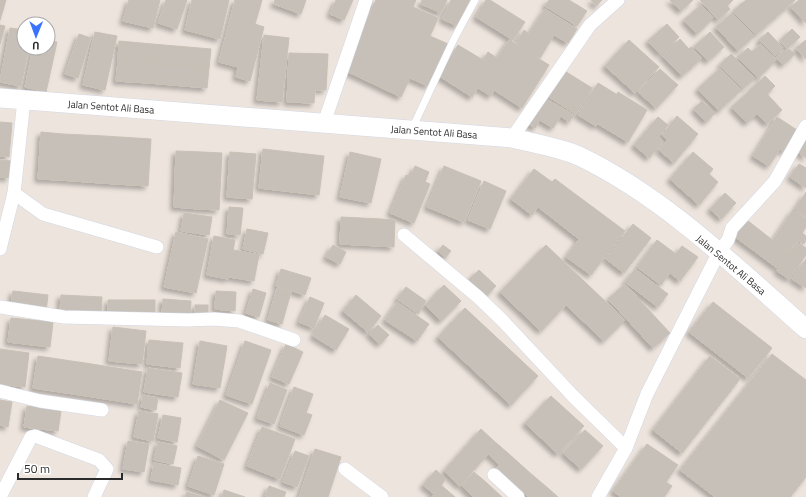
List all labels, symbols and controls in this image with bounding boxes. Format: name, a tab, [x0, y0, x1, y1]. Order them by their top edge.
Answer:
north arrow	[16, 16, 56, 56]
text: U	[32, 38, 40, 54]
street label: Jalan Sentot Ali Basa	[67, 96, 155, 118]
street label: Jalan Sentot Ali Basa	[390, 121, 478, 143]
street label: Jalan Sentot Ali Basa	[693, 231, 769, 299]
scale bar	[18, 455, 122, 481]
text: 50 m	[24, 459, 50, 478]

